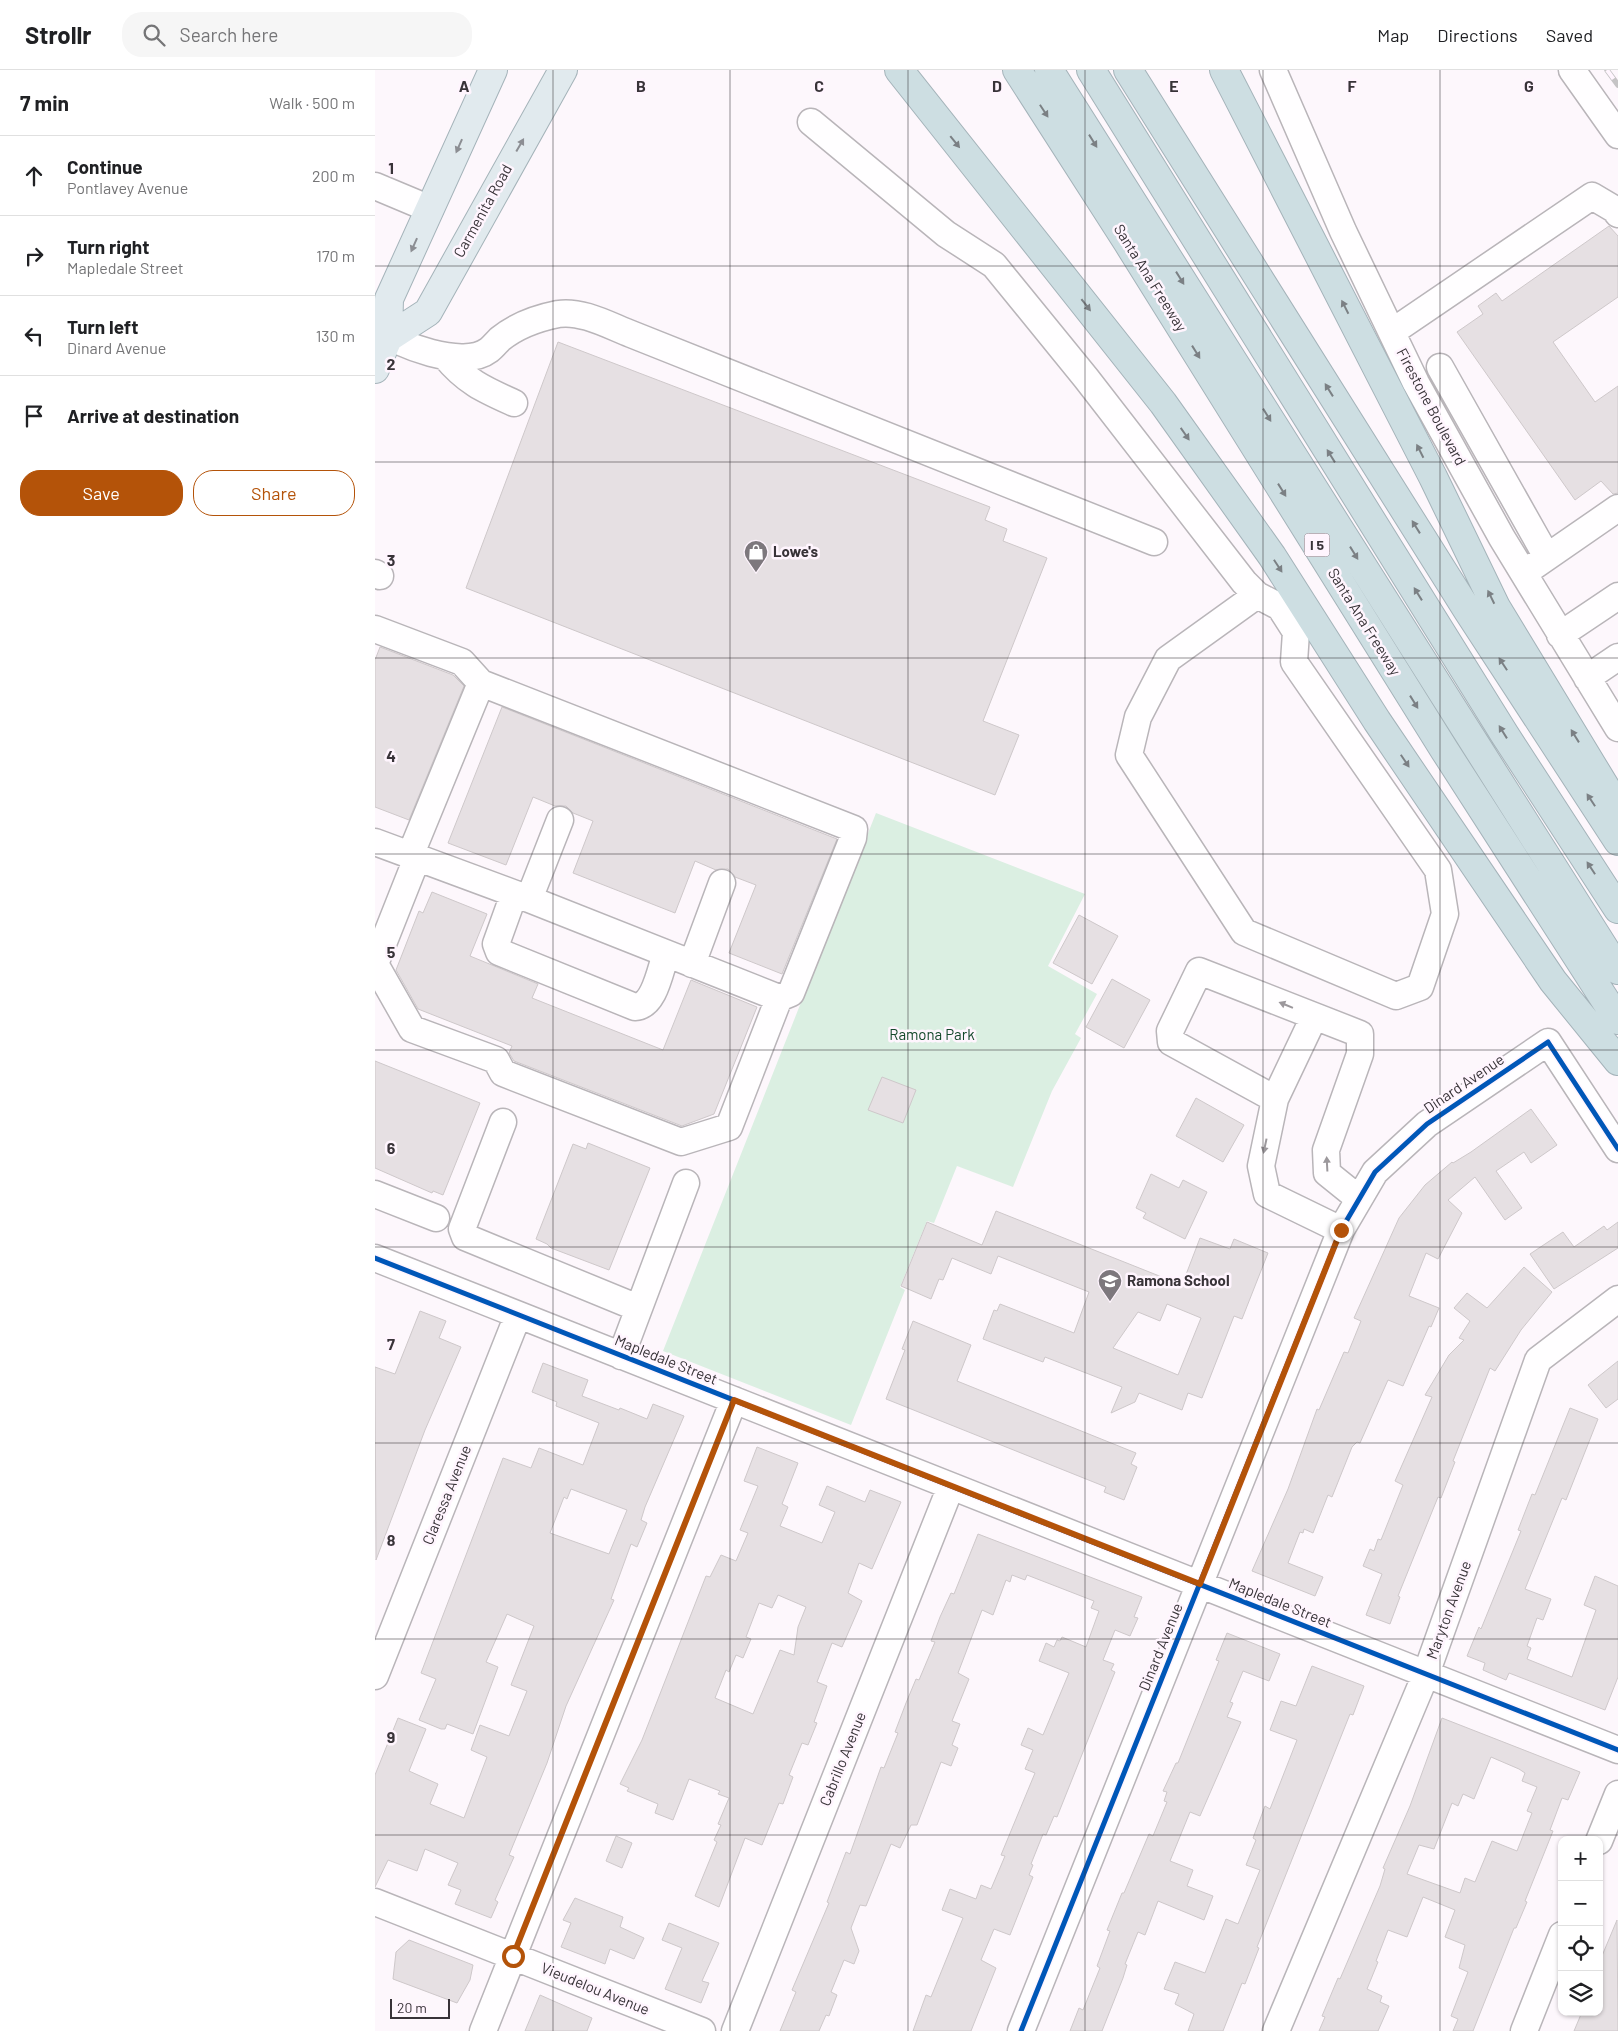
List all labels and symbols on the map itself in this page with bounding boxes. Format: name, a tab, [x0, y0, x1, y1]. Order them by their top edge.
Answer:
text: A	[459, 76, 470, 95]
text: B	[636, 76, 646, 95]
text: C	[814, 76, 824, 95]
text: D	[992, 76, 1002, 95]
text: E	[1169, 76, 1179, 95]
text: F	[1348, 76, 1357, 95]
text: G	[1524, 76, 1534, 95]
one-way arrow	[1039, 104, 1048, 118]
one-way arrow	[1089, 134, 1098, 147]
one-way arrow	[949, 135, 960, 148]
one-way arrow	[515, 138, 524, 151]
one-way arrow	[454, 139, 462, 153]
text: 1	[388, 158, 394, 177]
street label: Carmenita Road	[449, 161, 515, 260]
street label: Santa Ana Freeway	[1111, 220, 1191, 335]
one-way arrow	[410, 238, 418, 252]
one-way arrow	[1176, 272, 1185, 285]
one-way arrow	[1080, 298, 1091, 311]
one-way arrow	[1341, 299, 1349, 314]
one-way arrow	[1191, 345, 1201, 358]
street label: Firestone Boulevard	[1393, 345, 1470, 468]
text: 2	[387, 354, 396, 373]
one-way arrow	[1324, 383, 1334, 396]
one-way arrow	[1263, 409, 1272, 422]
one-way arrow	[1179, 427, 1189, 440]
one-way arrow	[1416, 444, 1424, 458]
one-way arrow	[1327, 449, 1336, 462]
one-way arrow	[1277, 483, 1287, 496]
one-way arrow	[1411, 520, 1420, 534]
road number: I 5	[1305, 534, 1329, 556]
shop icon: Lowe's	[743, 539, 769, 573]
place label: Lowe's	[773, 542, 818, 560]
one-way arrow	[1349, 546, 1359, 559]
text: 3	[387, 550, 395, 569]
one-way arrow	[1273, 560, 1283, 573]
street label: Santa Ana Freeway	[1325, 564, 1405, 679]
one-way arrow	[1413, 587, 1422, 600]
one-way arrow	[1487, 590, 1495, 604]
one-way arrow	[1498, 657, 1508, 671]
one-way arrow	[1410, 695, 1419, 709]
one-way arrow	[1498, 725, 1508, 738]
one-way arrow	[1571, 729, 1580, 742]
text: 4	[386, 746, 396, 765]
one-way arrow	[1400, 754, 1410, 768]
one-way arrow	[1587, 794, 1596, 807]
one-way arrow	[1587, 862, 1596, 875]
text: 5	[387, 942, 396, 961]
one-way arrow	[1278, 1001, 1293, 1009]
park label: Ramona Park	[889, 1025, 975, 1043]
street label: Dinard Avenue	[1420, 1050, 1507, 1117]
text: 6	[387, 1138, 396, 1157]
one-way arrow	[1261, 1139, 1269, 1154]
one-way arrow	[1322, 1156, 1330, 1172]
route end	[1330, 1219, 1353, 1242]
school or university icon: Ramona School	[1097, 1268, 1123, 1302]
place label: Ramona School	[1127, 1271, 1230, 1289]
street label: Mapledale Street	[612, 1330, 720, 1388]
text: 7	[387, 1334, 395, 1353]
street label: Claressa Avenue	[418, 1442, 474, 1547]
text: 8	[387, 1530, 396, 1549]
street label: Maryton Avenue	[1422, 1558, 1474, 1661]
street label: Mapledale Street	[1226, 1573, 1334, 1631]
street label: Dinard Avenue	[1134, 1600, 1186, 1693]
street label: Cabrillo Avenue	[815, 1709, 869, 1808]
text: 9	[387, 1727, 395, 1746]
route start	[502, 1945, 525, 1968]
street label: Vieudelou Avenue	[539, 1958, 652, 2018]
scale bar	[390, 1996, 450, 2019]

